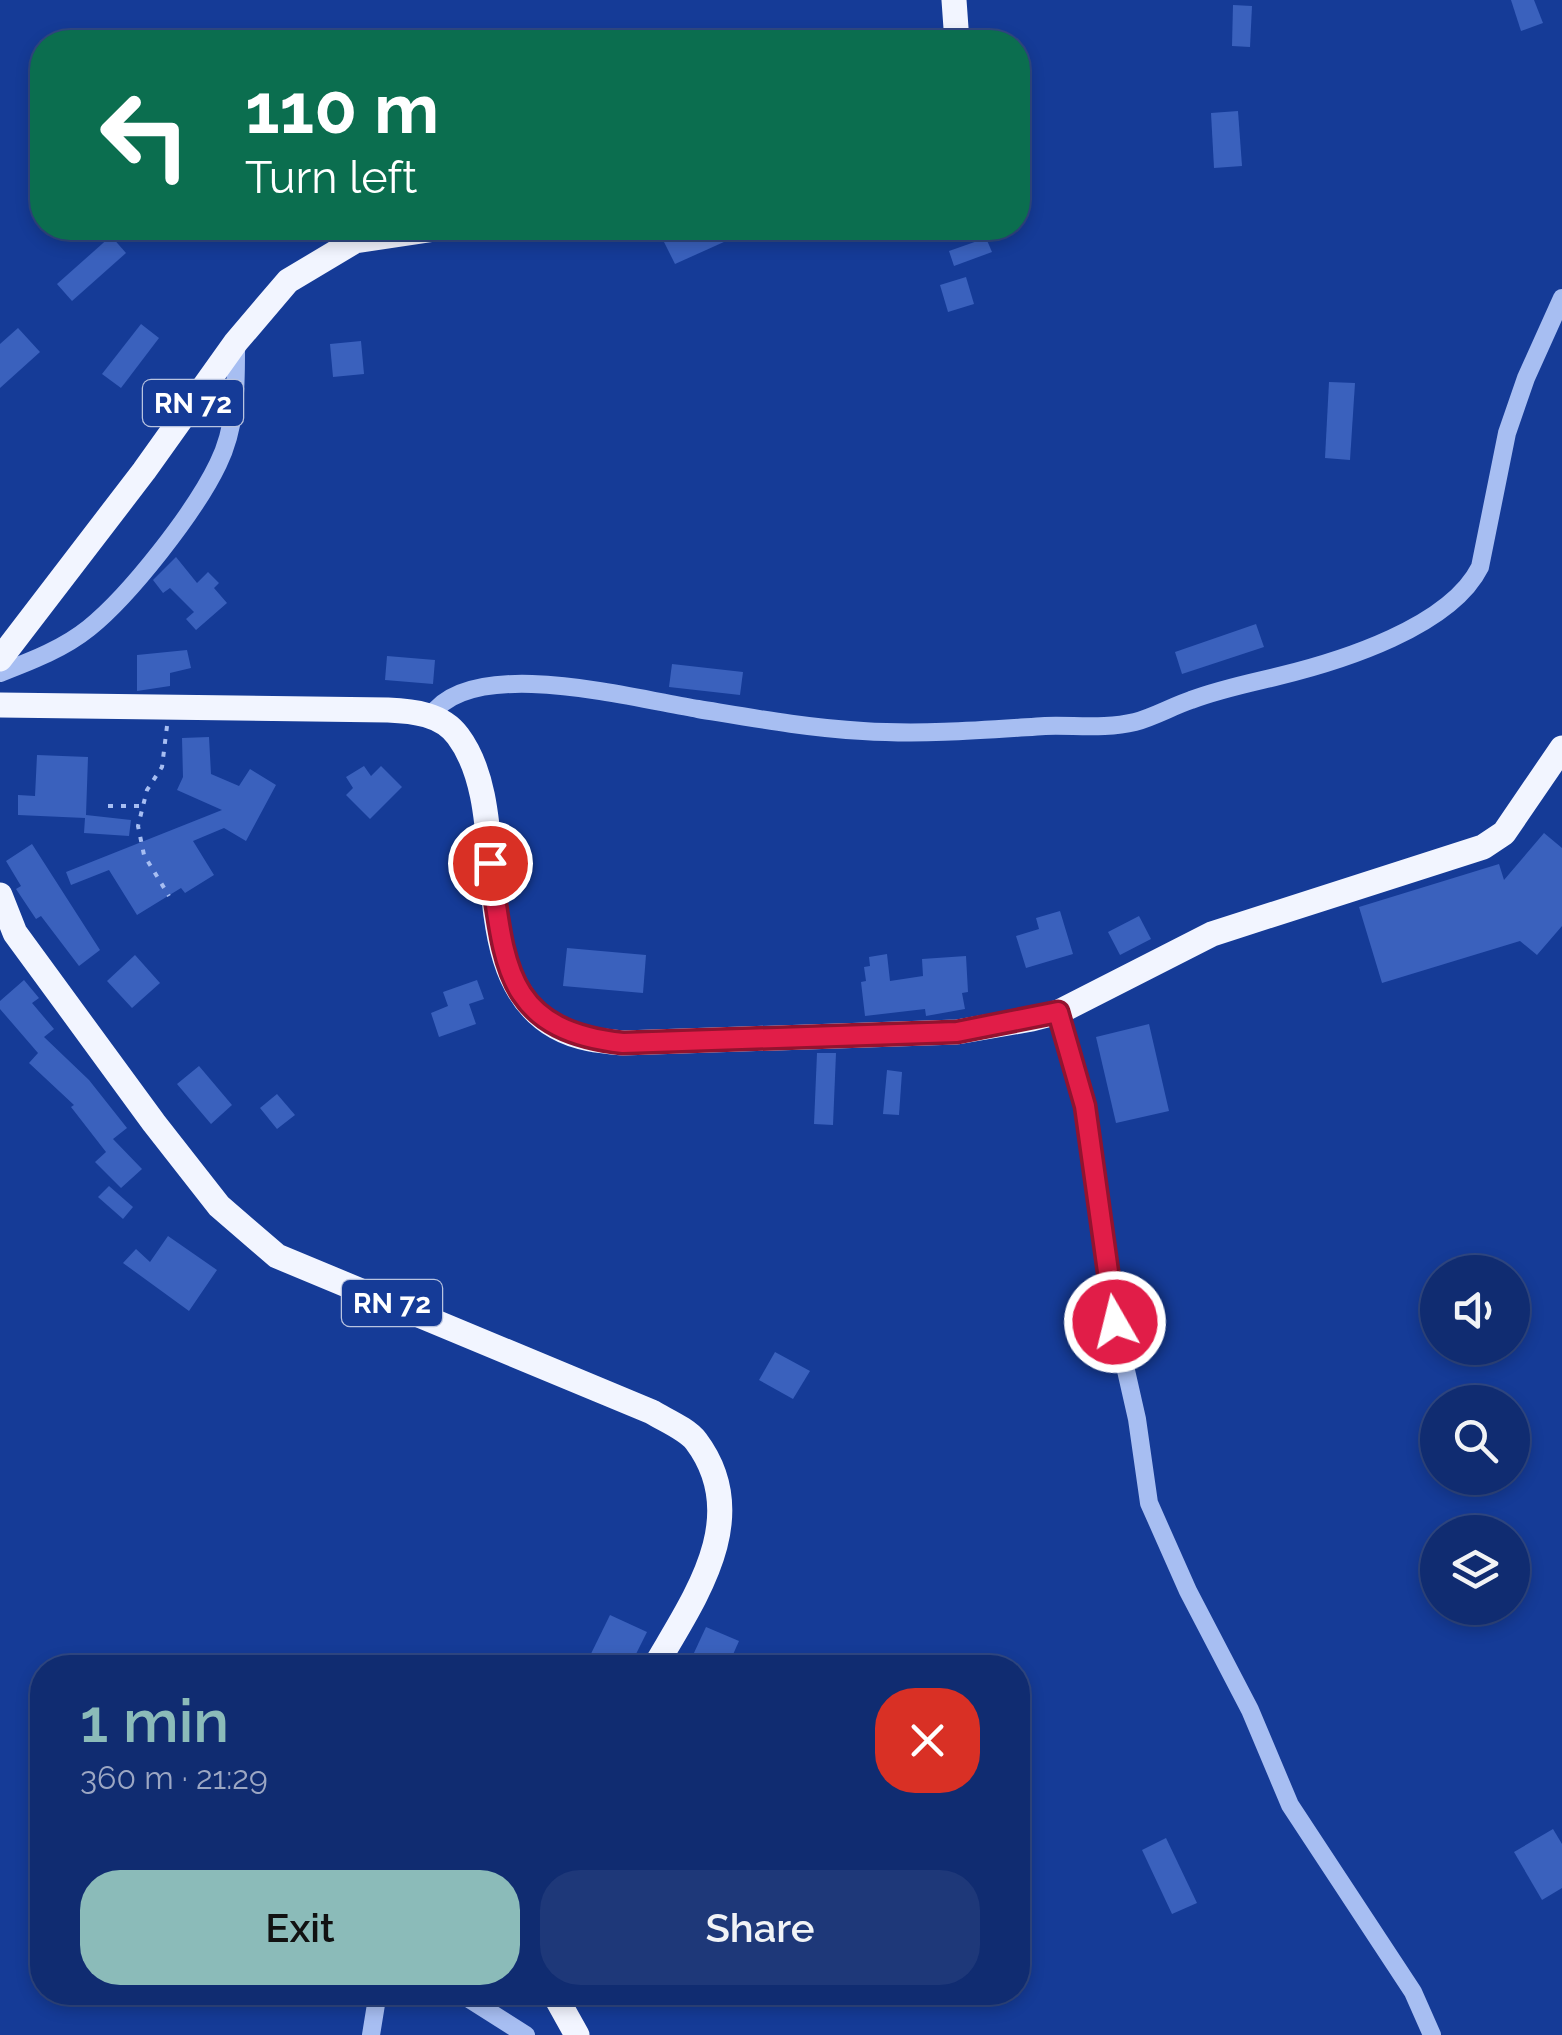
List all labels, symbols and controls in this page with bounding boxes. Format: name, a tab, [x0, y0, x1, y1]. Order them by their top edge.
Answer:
text: 110 m	[245, 67, 439, 149]
icon: left	[80, 70, 210, 200]
text: Turn left	[245, 151, 417, 204]
road number: RN 72	[143, 380, 243, 426]
pin	[448, 821, 533, 906]
icon: arrive	[463, 836, 518, 891]
map controls	[1420, 1255, 1530, 1625]
button: sound	[1420, 1255, 1530, 1365]
position arrow	[1063, 1270, 1167, 1374]
road number: RN 72	[342, 1280, 442, 1326]
button: search	[1420, 1385, 1530, 1495]
button: layers	[1420, 1515, 1530, 1625]
text: 1 min	[80, 1686, 229, 1756]
button: close	[875, 1688, 980, 1793]
text: 360 m · 21:29	[80, 1759, 268, 1796]
button: Exit	[80, 1870, 520, 1985]
button: Share	[540, 1870, 980, 1985]

